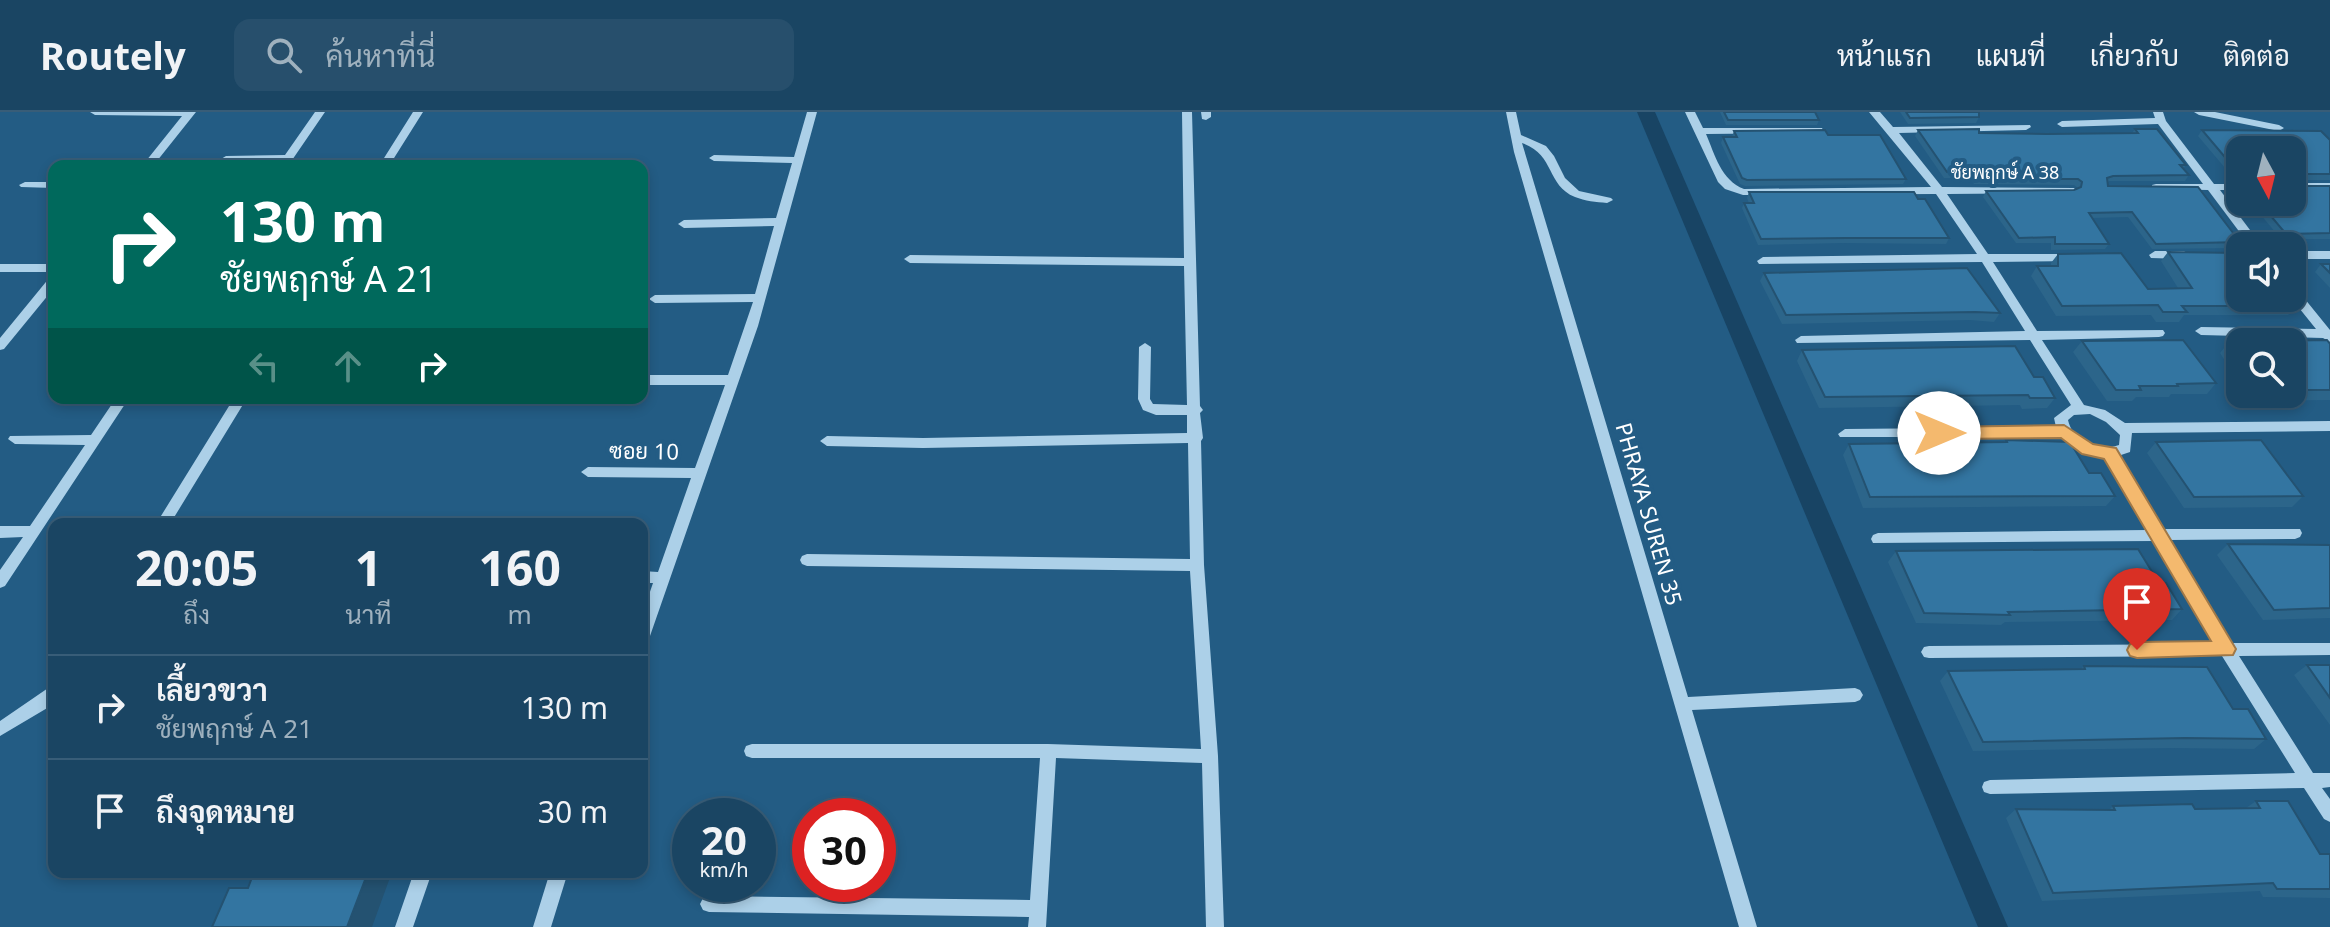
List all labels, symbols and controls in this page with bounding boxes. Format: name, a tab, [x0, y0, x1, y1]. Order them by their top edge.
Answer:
search box	[234, 19, 794, 91]
text: Routely	[40, 29, 186, 81]
icon: search	[262, 33, 306, 77]
text: ค้นหาที่นี่	[326, 35, 435, 76]
text: หน้าแรก	[1837, 36, 1932, 74]
text: แผนที่	[1976, 36, 2046, 74]
text: เกี่ยวกับ	[2090, 36, 2179, 74]
text: ติดต่อ	[2223, 36, 2290, 74]
north arrow	[2226, 136, 2306, 216]
map controls	[2226, 136, 2306, 408]
street label: ชัยพฤกษ์ A 38	[1951, 160, 2059, 184]
text: 130 m	[220, 182, 385, 258]
icon: right	[88, 192, 192, 296]
button: sound	[2226, 232, 2306, 312]
text: ชัยพฤกษ์ A 21	[220, 254, 437, 303]
button: search	[2226, 328, 2306, 408]
icon: left	[242, 344, 286, 388]
icon: ahead	[326, 344, 370, 388]
icon: right	[410, 344, 454, 388]
position arrow	[1897, 391, 1981, 475]
street label: PHRAYA SUREN 35	[1610, 419, 1690, 609]
street label: ซอย 10	[609, 434, 679, 466]
text: 20:05	[135, 535, 258, 600]
text: 1	[355, 535, 382, 600]
text: 160	[479, 535, 561, 600]
pin	[2103, 568, 2171, 650]
icon: arrive	[2115, 580, 2159, 624]
text: ถึง	[183, 596, 210, 632]
text: นาที	[345, 596, 392, 632]
text: m	[508, 596, 532, 632]
text: เลี้ยวขวา	[156, 669, 268, 710]
icon: right	[88, 685, 132, 729]
text: 130 m	[521, 687, 608, 728]
text: ชัยพฤกษ์ A 21	[156, 710, 313, 746]
icon: arrive	[88, 789, 132, 833]
text: ถึงจุดหมาย	[156, 791, 295, 832]
text: 30 m	[538, 791, 608, 832]
speed limit sign: 30	[792, 798, 896, 902]
text: 20	[701, 812, 747, 867]
text: km/h	[699, 856, 749, 883]

